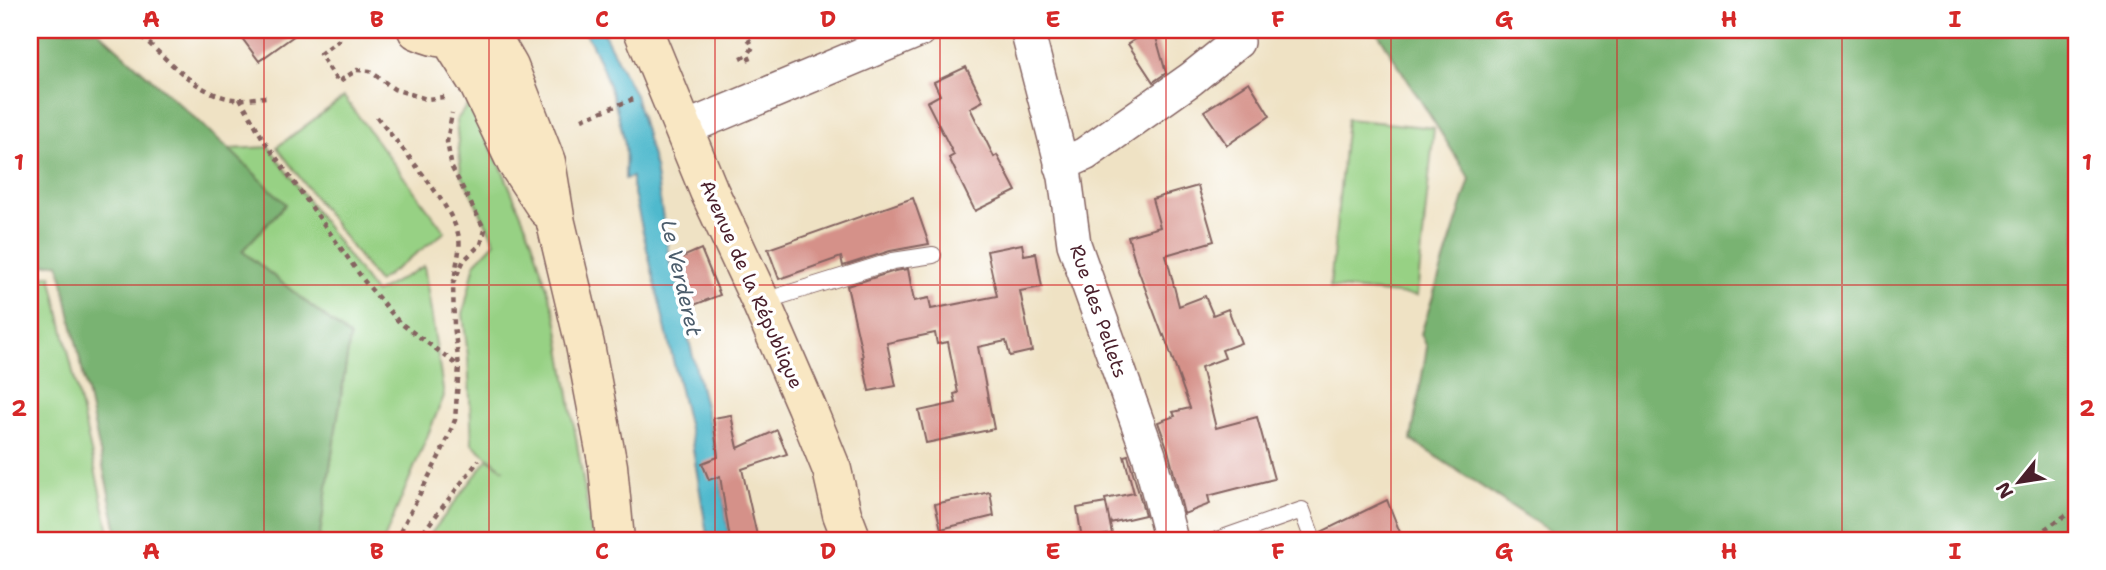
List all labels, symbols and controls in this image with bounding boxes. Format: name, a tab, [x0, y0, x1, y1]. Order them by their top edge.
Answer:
text: A	[142, 4, 160, 34]
text: B	[370, 4, 384, 34]
text: C	[595, 4, 609, 34]
text: D	[820, 4, 836, 34]
text: E	[1045, 4, 1061, 34]
text: F	[1271, 4, 1285, 34]
text: G	[1495, 4, 1514, 34]
text: H	[1721, 4, 1737, 34]
text: I	[1949, 4, 1962, 34]
text: 1	[14, 147, 24, 177]
text: 1	[2082, 147, 2092, 177]
street label: Avenue de la République	[694, 176, 809, 392]
water label: Le Verderet	[654, 217, 708, 340]
street label: Rue des Pellets	[1064, 241, 1133, 381]
text: 2	[11, 393, 27, 423]
text: 2	[2079, 393, 2095, 423]
north arrow	[1983, 448, 2054, 518]
text: N	[1990, 477, 2019, 503]
text: A	[142, 536, 160, 566]
text: B	[370, 536, 384, 566]
text: C	[595, 536, 609, 566]
text: D	[820, 536, 836, 566]
text: E	[1045, 536, 1061, 566]
text: F	[1271, 536, 1285, 566]
text: G	[1495, 536, 1514, 566]
text: H	[1721, 536, 1737, 566]
text: I	[1949, 536, 1962, 566]

